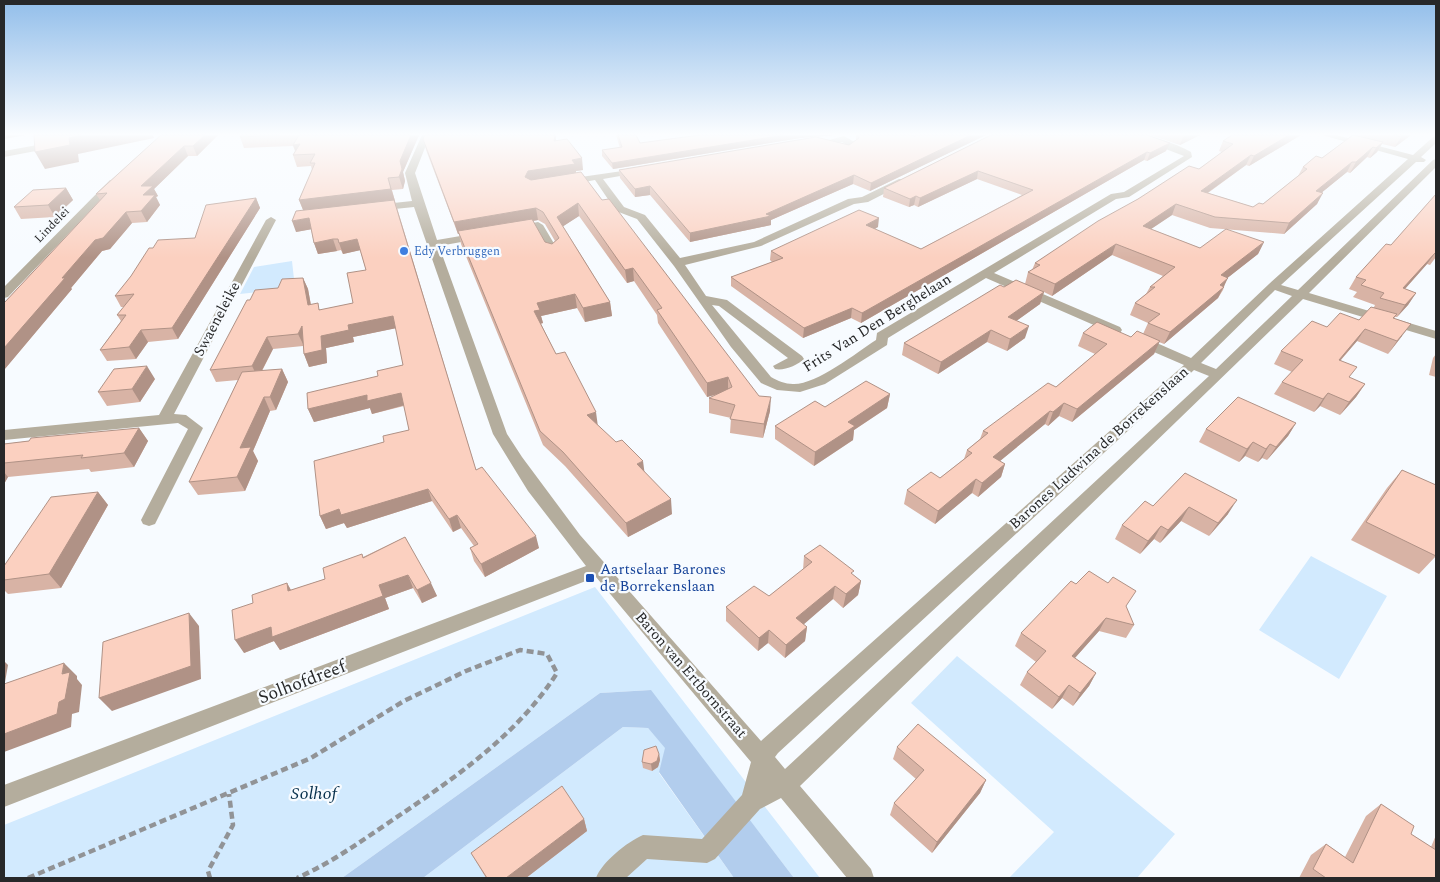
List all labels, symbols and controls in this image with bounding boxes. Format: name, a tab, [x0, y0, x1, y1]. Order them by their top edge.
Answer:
street label: Lindelei	[30, 202, 74, 247]
place label: Edy Verbruggen	[414, 242, 500, 261]
marker: Edy Verbruggen	[398, 245, 410, 257]
street label: Frits Van Den Berghelaan	[798, 268, 956, 378]
street label: Swaeneleike	[188, 277, 246, 361]
street label: Barones Ludwina de Borrekenslaan	[1004, 361, 1194, 535]
place label: Aartselaar Barones de Borrekenslaan	[600, 558, 726, 598]
marker: Aartselaar Barones de Borrekenslaan	[584, 572, 596, 584]
street label: Baron van Ertbornstraat	[630, 607, 752, 743]
street label: Solhofdreef	[254, 652, 352, 711]
park label: Solhof	[291, 780, 340, 807]

